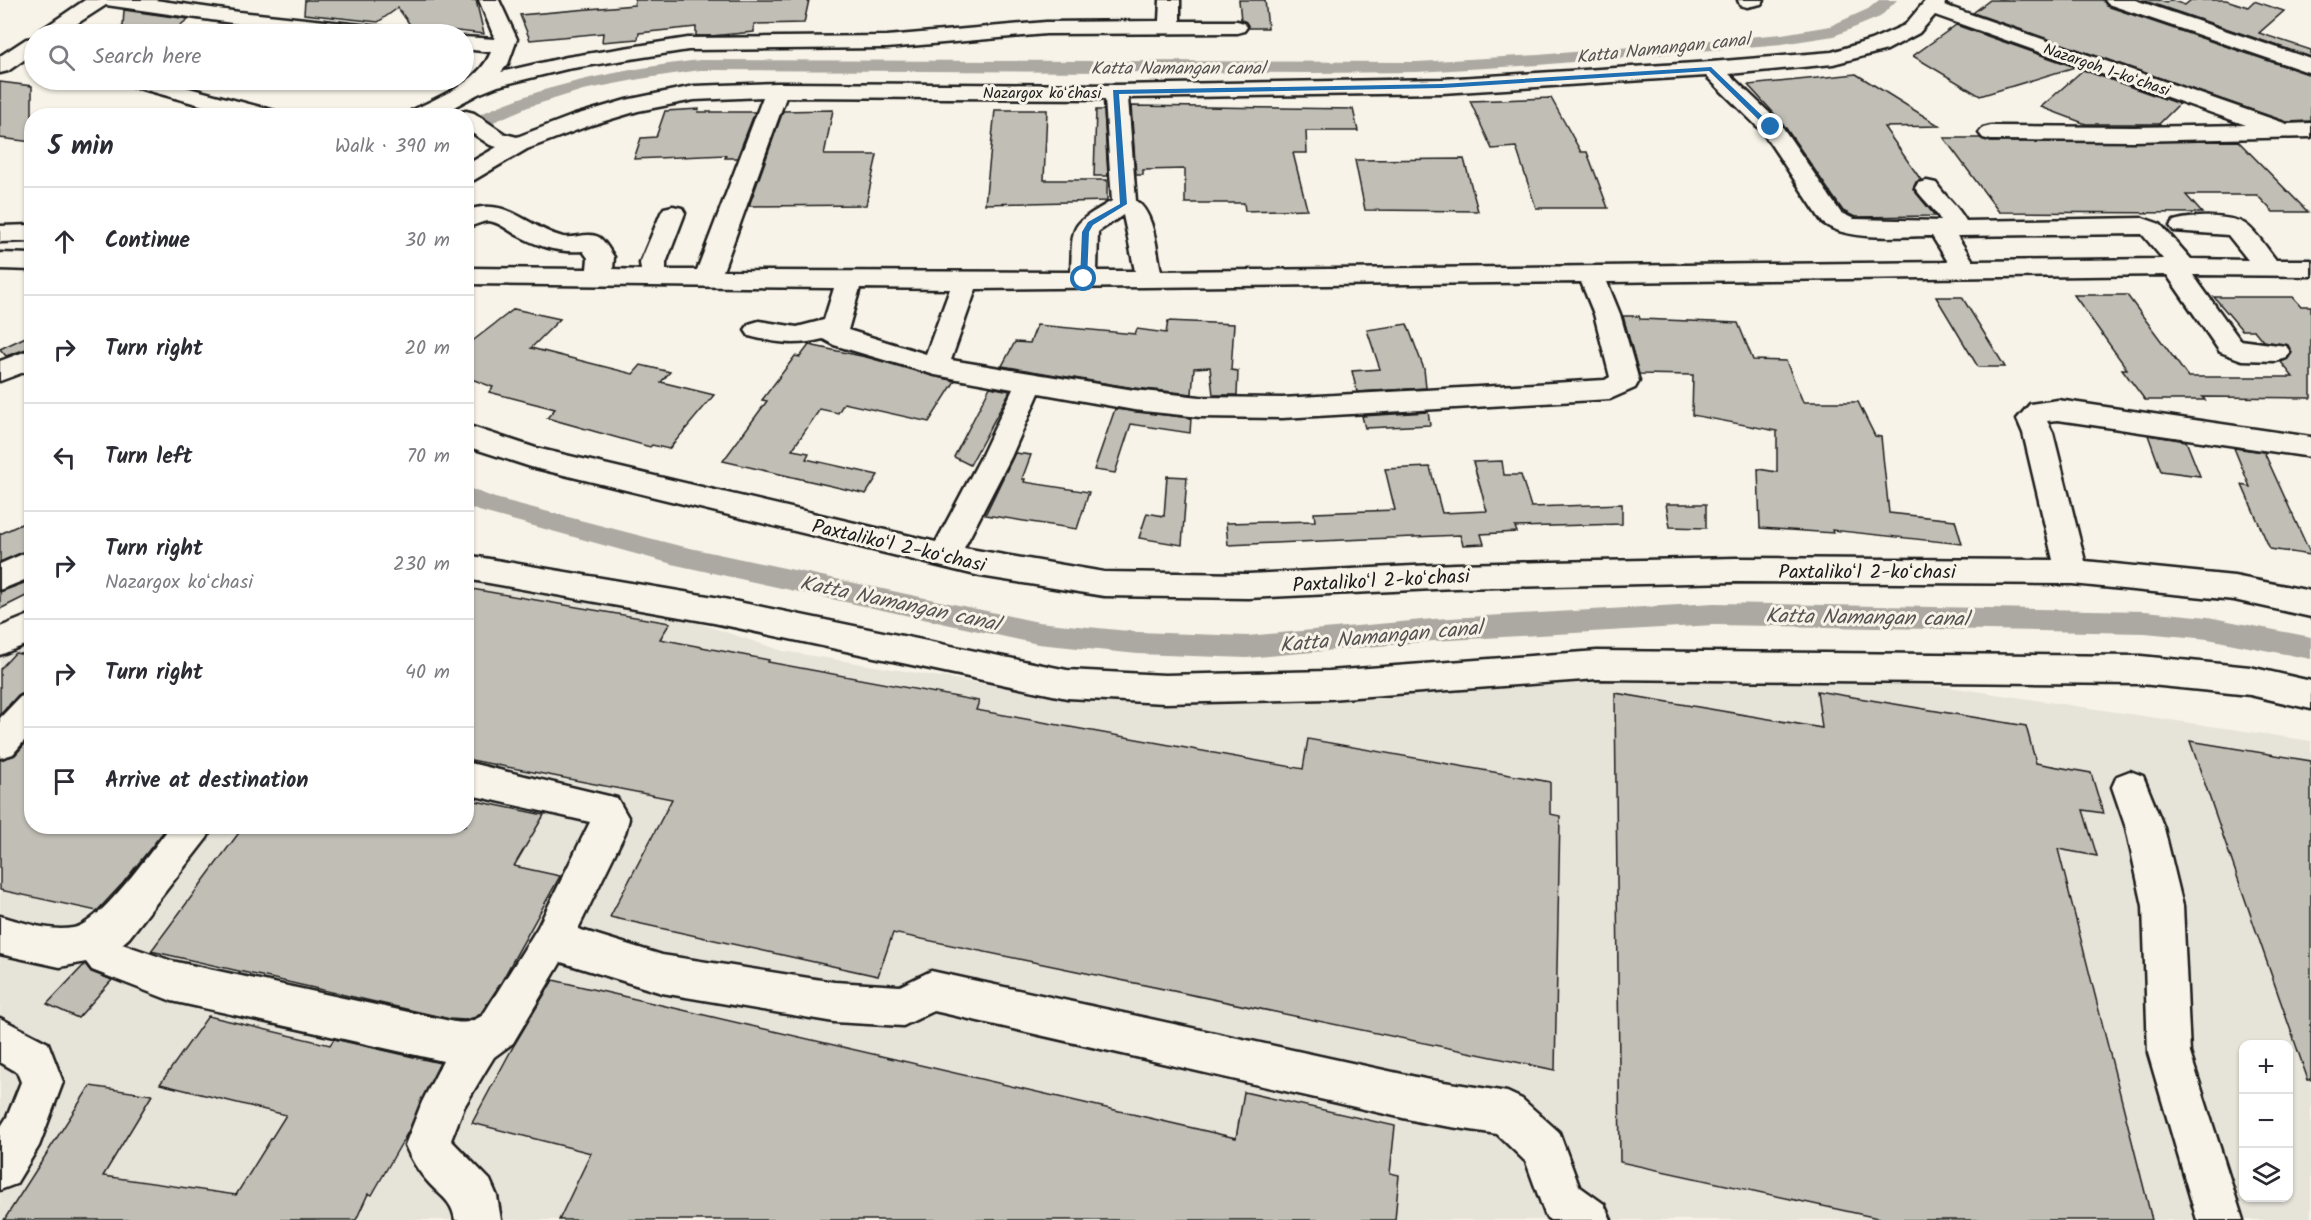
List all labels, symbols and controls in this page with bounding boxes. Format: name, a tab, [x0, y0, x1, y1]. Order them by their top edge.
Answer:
search box	[24, 24, 474, 90]
water label: Katta Namangan canal	[1575, 26, 1755, 73]
street label: Nazargoh 1-koʻchasi	[2040, 37, 2174, 104]
text: Search here	[93, 40, 201, 75]
icon: search	[45, 41, 78, 74]
water label: Katta Namangan canal	[1091, 55, 1269, 84]
street label: Nazargox koʻchasi	[983, 81, 1102, 106]
route end	[1757, 113, 1783, 139]
text: 5 min	[48, 126, 114, 168]
text: Walk · 390 m	[335, 131, 450, 163]
text: Continue	[105, 224, 190, 259]
icon: ahead	[48, 225, 81, 258]
text: 30 m	[405, 225, 450, 257]
route start	[1070, 265, 1096, 291]
text: Turn right	[105, 332, 203, 367]
icon: right	[48, 333, 81, 366]
text: 20 m	[404, 333, 450, 365]
text: Turn left	[105, 440, 192, 475]
icon: left	[48, 441, 81, 474]
text: 70 m	[407, 441, 450, 473]
street label: Paxtalikoʻl 2-koʻchasi	[809, 511, 990, 583]
text: Turn right	[105, 532, 203, 567]
icon: right	[48, 549, 81, 582]
text: 230 m	[393, 549, 450, 581]
street label: Paxtalikoʻl 2-koʻchasi	[1778, 557, 1957, 589]
street label: Paxtalikoʻl 2-koʻchasi	[1292, 561, 1472, 603]
text: Nazargox koʻchasi	[105, 567, 253, 599]
water label: Katta Namangan canal	[797, 567, 1006, 643]
water label: Katta Namangan canal	[1765, 600, 1973, 637]
water label: Katta Namangan canal	[1278, 612, 1488, 663]
text: Turn right	[105, 656, 203, 691]
icon: right	[48, 657, 81, 690]
text: 40 m	[405, 657, 450, 689]
text: Arrive at destination	[105, 764, 308, 799]
icon: arrive	[48, 765, 81, 798]
map controls	[2239, 1040, 2293, 1202]
button: +	[2239, 1040, 2293, 1094]
button: −	[2239, 1094, 2293, 1148]
button: layers	[2239, 1148, 2293, 1202]

